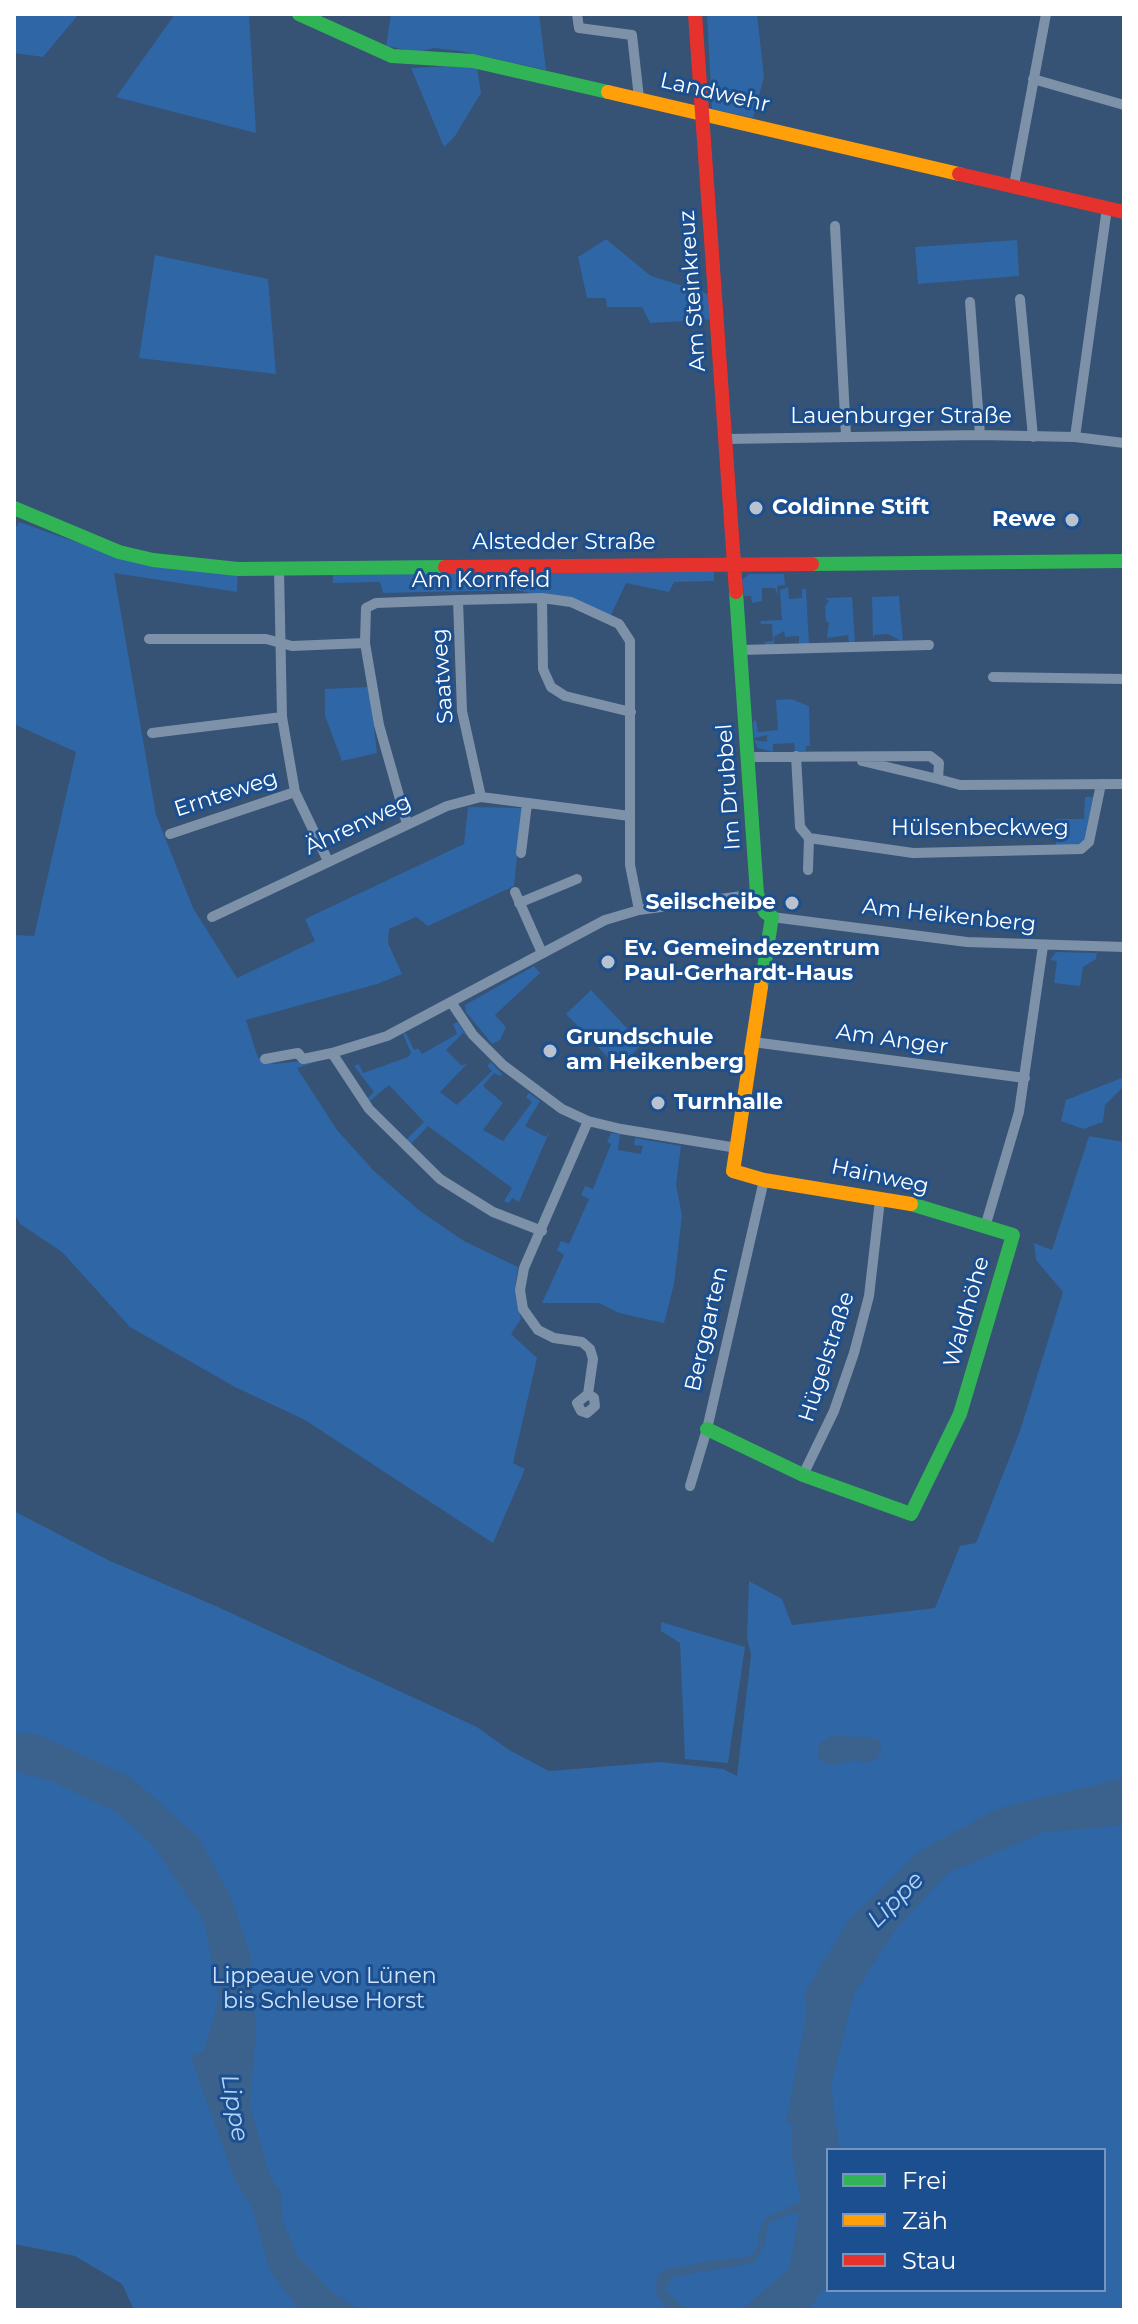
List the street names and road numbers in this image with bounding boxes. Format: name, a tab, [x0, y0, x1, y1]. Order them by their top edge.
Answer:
street label: Landwehr	[658, 68, 772, 118]
street label: Am Steinkreuz	[674, 209, 712, 373]
street label: Lauenburger Straße	[790, 404, 1012, 430]
street label: Alstedder Straße	[472, 530, 656, 556]
street label: Am Kornfeld	[412, 568, 550, 594]
street label: Saatweg	[426, 627, 460, 725]
street label: Im Drubbel	[711, 723, 747, 851]
street label: Ernteweg	[171, 765, 281, 823]
street label: Ährenweg	[301, 789, 415, 861]
street label: Hülsenbeckweg	[891, 816, 1069, 842]
street label: Am Heikenberg	[861, 894, 1037, 938]
street label: Am Anger	[834, 1019, 950, 1061]
street label: Hainweg	[829, 1154, 931, 1200]
street label: Waldhöhe	[939, 1254, 995, 1370]
street label: Berggarten	[680, 1264, 734, 1394]
street label: Hügelstraße	[794, 1288, 860, 1426]

